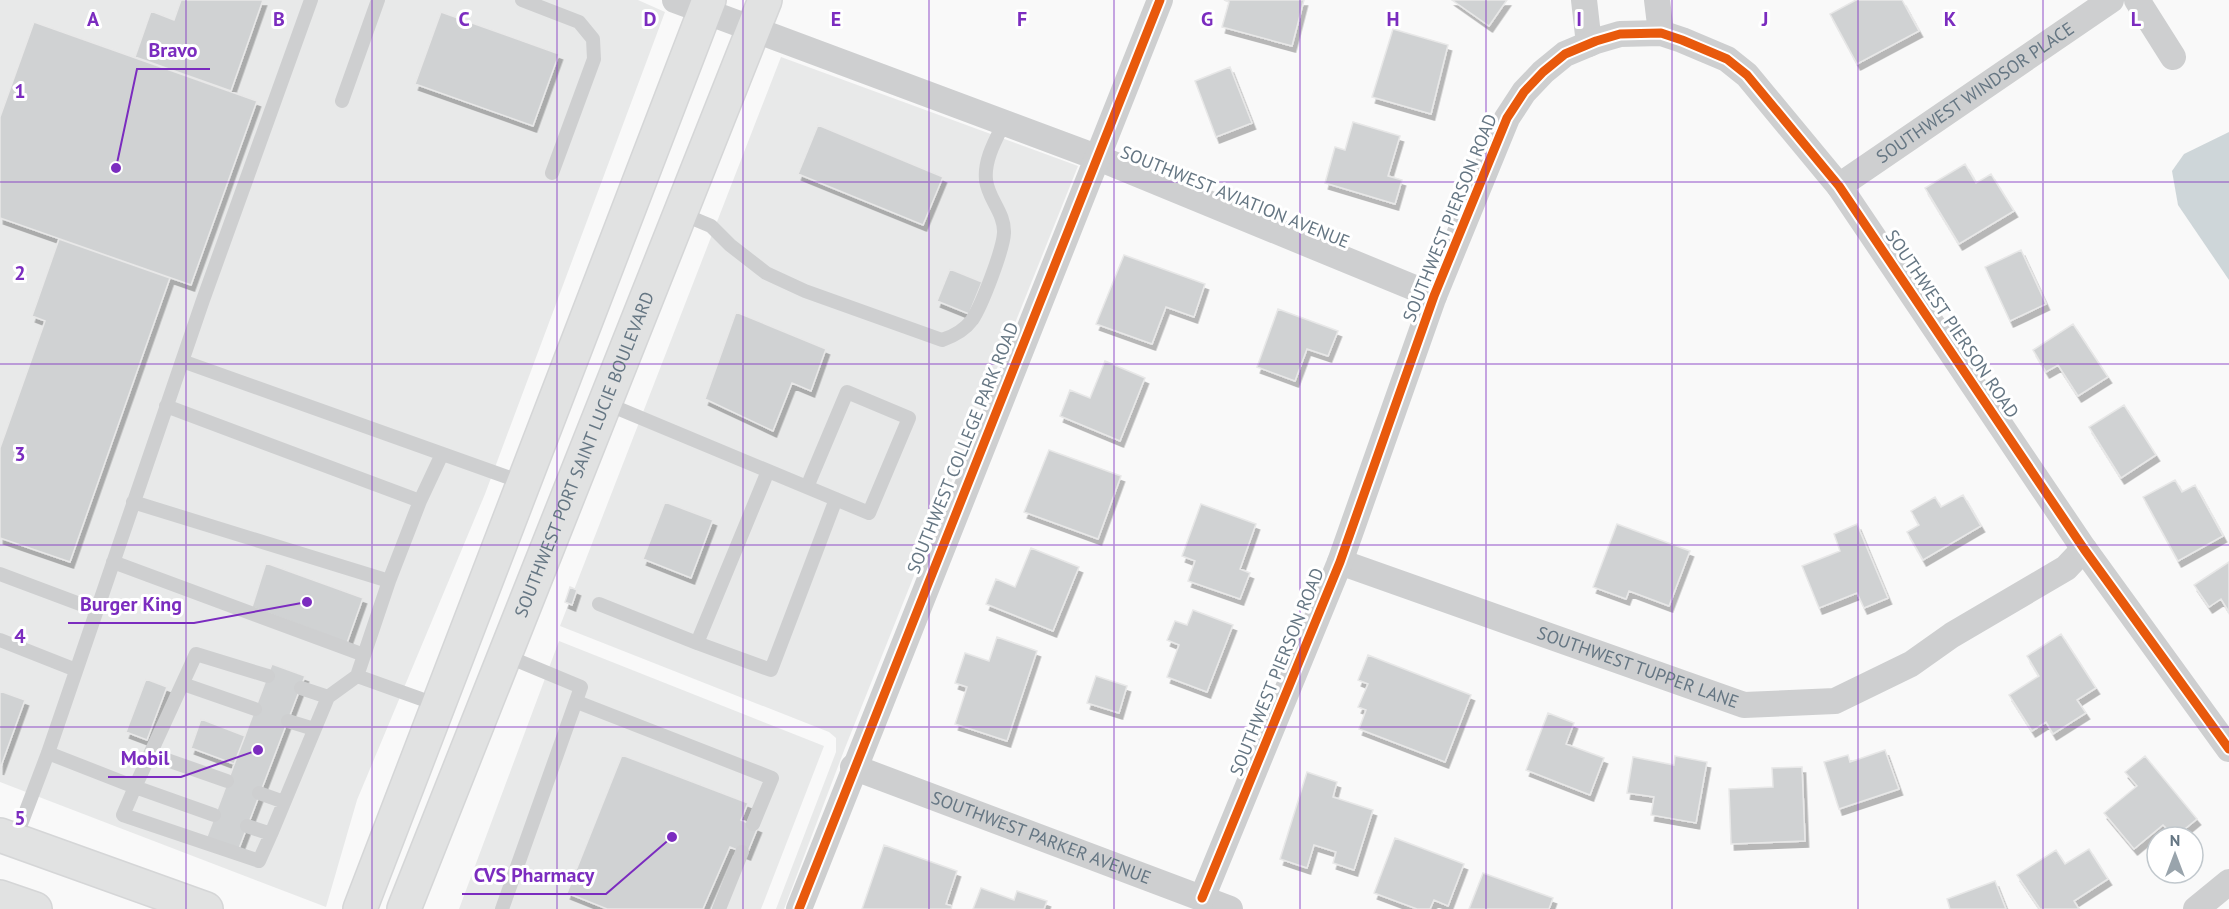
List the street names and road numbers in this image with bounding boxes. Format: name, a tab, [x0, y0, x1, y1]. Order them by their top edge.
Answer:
street label: SOUTHWEST WINDSOR PLACE	[1872, 17, 2078, 168]
street label: SOUTHWEST PIERSON ROAD	[1397, 110, 1502, 325]
street label: SOUTHWEST AVIATION AVENUE	[1117, 140, 1353, 253]
street label: SOUTHWEST PIERSON ROAD	[1881, 225, 2024, 422]
street label: SOUTHWEST PORT SAINT LUCIE BOULEVARD	[509, 288, 659, 620]
street label: SOUTHWEST COLLEGE PARK ROAD	[901, 319, 1024, 577]
street label: SOUTHWEST PIERSON ROAD	[1224, 564, 1329, 779]
street label: SOUTHWEST TUPPER LANE	[1534, 621, 1742, 713]
street label: SOUTHWEST PARKER AVENUE	[928, 786, 1154, 889]

